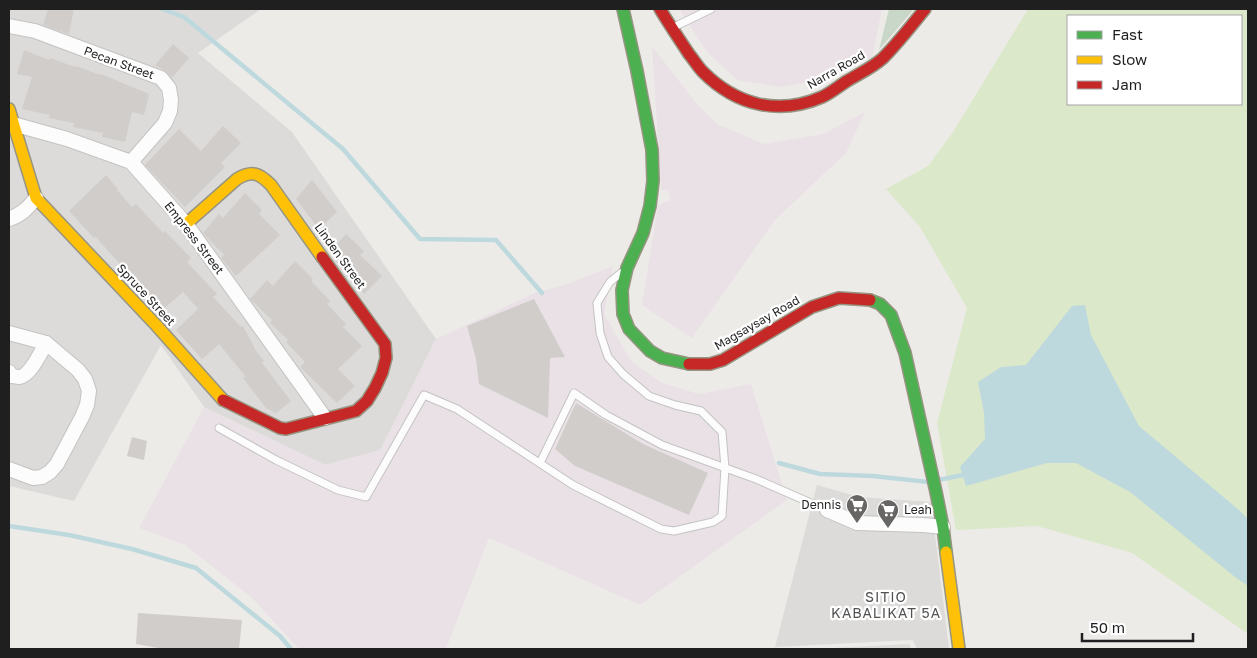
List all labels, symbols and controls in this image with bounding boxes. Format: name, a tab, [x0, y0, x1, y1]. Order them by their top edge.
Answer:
legend	[1067, 15, 1242, 105]
text: Fast	[1112, 25, 1143, 43]
street label: Pecan Street	[82, 43, 157, 82]
street label: Narra Road	[804, 47, 867, 92]
text: Slow	[1112, 50, 1147, 68]
text: Jam	[1112, 75, 1142, 93]
street label: Empress Street	[161, 198, 228, 277]
street label: Linden Street	[312, 220, 369, 292]
street label: Spruce Street	[114, 261, 179, 329]
street label: Magsaysay Road	[711, 292, 802, 353]
supermarket icon: Dennis	[845, 493, 869, 524]
place label: Dennis	[801, 497, 841, 512]
supermarket icon: Leah	[876, 498, 900, 529]
place label: Leah	[904, 502, 932, 517]
district label: SITIO KABALIKAT 5A	[831, 588, 941, 621]
scale bar	[1082, 610, 1193, 642]
text: 50 m	[1090, 618, 1125, 636]

